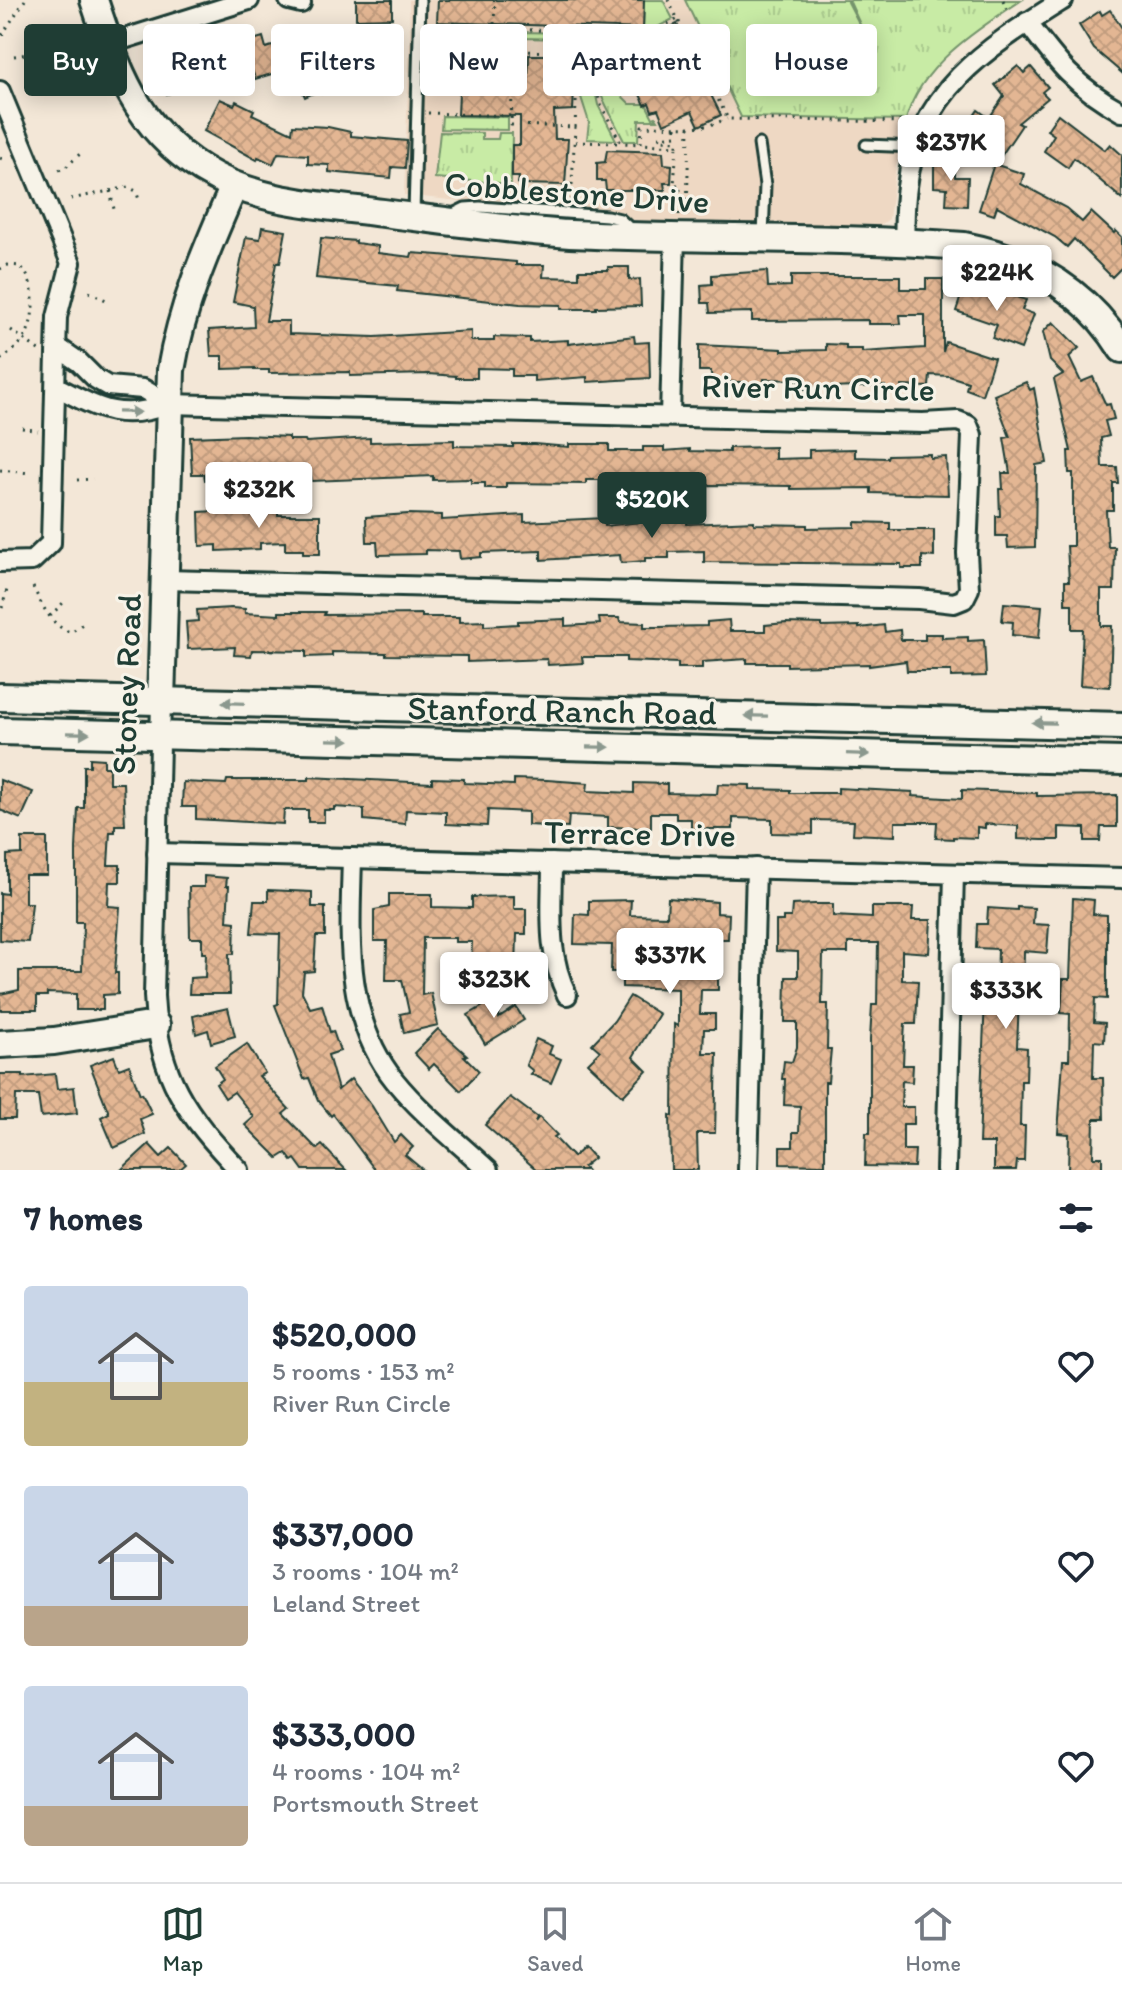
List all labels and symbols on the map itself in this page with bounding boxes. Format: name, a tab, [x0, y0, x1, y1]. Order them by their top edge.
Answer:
pin: $237K	[895, 115, 1007, 183]
street label: Cobblestone Drive	[443, 163, 711, 222]
pin: $224K	[941, 245, 1053, 313]
street label: River Run Circle	[701, 365, 935, 410]
one-way arrow	[117, 406, 142, 418]
pin: $232K	[203, 462, 315, 530]
pin: $520K	[596, 472, 708, 540]
street label: Stoney Road	[103, 592, 150, 775]
street label: Stanford Ranch Road	[407, 687, 718, 734]
one-way arrow	[220, 697, 245, 710]
one-way arrow	[743, 710, 768, 722]
one-way arrow	[1031, 717, 1056, 730]
one-way arrow	[66, 727, 91, 740]
one-way arrow	[326, 734, 351, 747]
one-way arrow	[586, 740, 611, 753]
one-way arrow	[846, 747, 871, 760]
street label: Terrace Drive	[544, 811, 736, 856]
pin: $337K	[614, 928, 726, 996]
pin: $323K	[438, 952, 550, 1020]
pin: $333K	[950, 963, 1062, 1031]

